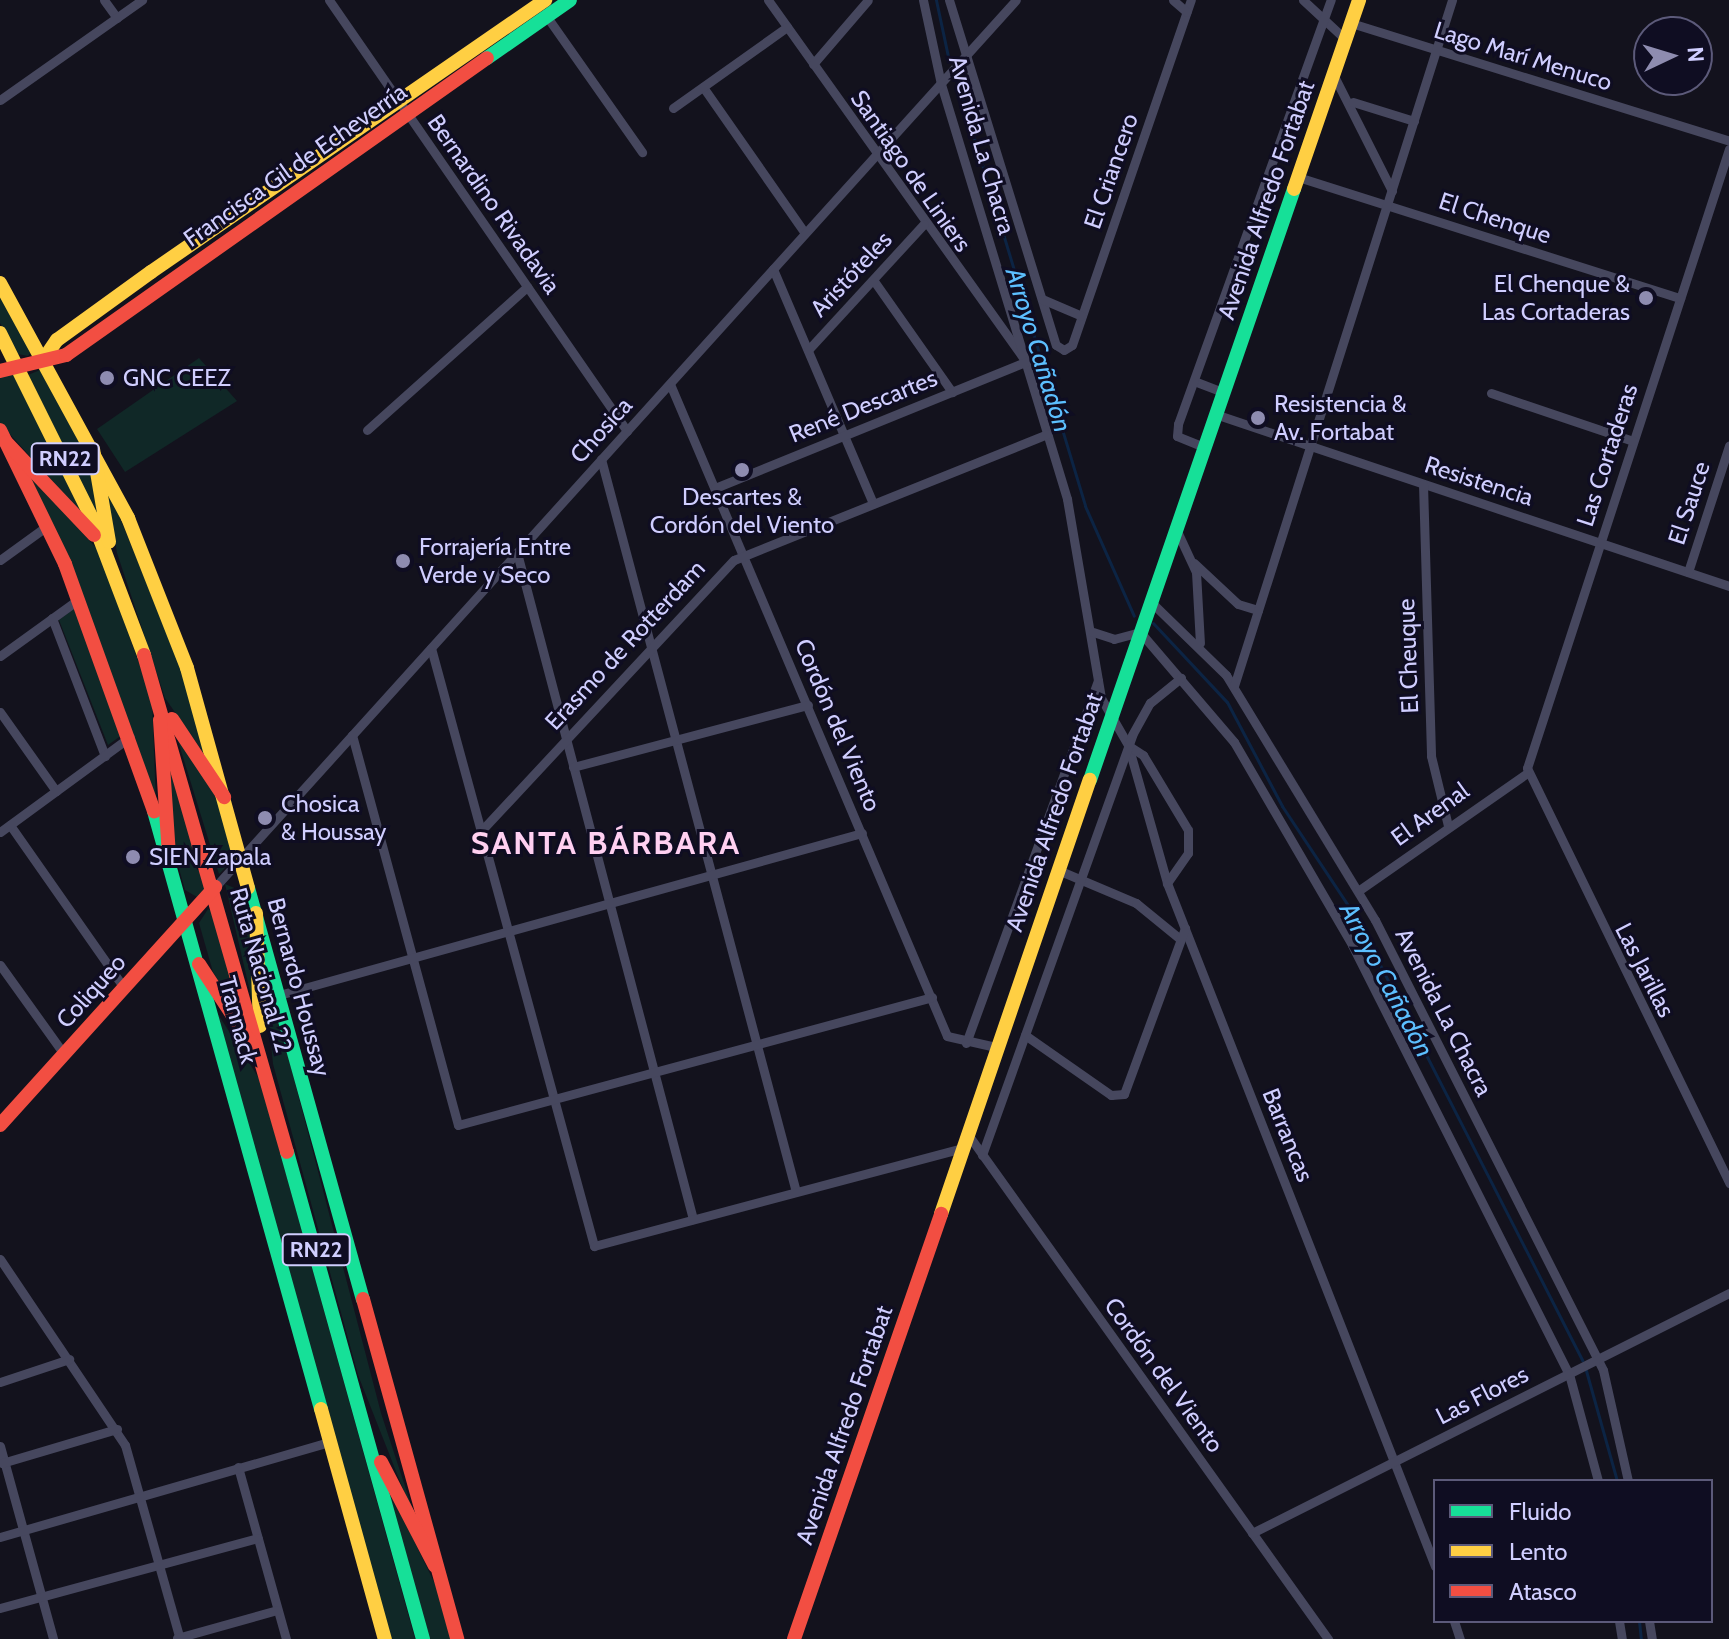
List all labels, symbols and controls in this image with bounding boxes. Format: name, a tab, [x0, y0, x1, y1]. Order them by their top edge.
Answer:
street label: Lago Marí Menuco	[1431, 15, 1615, 97]
north arrow	[1633, 16, 1713, 96]
text: N	[1681, 46, 1709, 63]
street label: Avenida La Chacra	[943, 52, 1021, 238]
street label: Francisca Gil de Echeverría	[178, 77, 412, 253]
street label: Avenida Alfredo Fortabat	[1212, 77, 1320, 323]
street label: Santiago de Liniers	[845, 85, 977, 257]
street label: Bernardino Rivadavia	[421, 109, 567, 299]
street label: El Criancero	[1078, 110, 1144, 232]
street label: El Chenque	[1435, 186, 1555, 250]
street label: Aristóteles	[804, 225, 898, 323]
water label: Arroyo Cañadón	[998, 264, 1078, 436]
place label: El Chenque & Las Cortaderas	[1482, 270, 1630, 326]
marker: El Chenque & Las Cortaderas	[1637, 289, 1655, 307]
street label: René Descartes	[785, 363, 941, 449]
place label: GNC CEEZ	[123, 364, 231, 392]
marker: GNC CEEZ	[98, 369, 116, 387]
street label: Las Cortaderas	[1570, 380, 1644, 530]
place label: Resistencia & Av. Fortabat	[1274, 390, 1407, 446]
street label: Chosica	[564, 391, 638, 469]
marker: Resistencia & Av. Fortabat	[1249, 409, 1267, 427]
road number: RN22	[29, 441, 101, 477]
street label: Resistencia	[1421, 450, 1537, 512]
street label: El Sauce	[1662, 458, 1716, 548]
marker: Descartes & Cordón del Viento	[733, 461, 751, 479]
place label: Descartes & Cordón del Viento	[650, 483, 834, 539]
place label: Forrajería Entre Verde y Seco	[419, 533, 571, 589]
marker: Forrajería Entre Verde y Seco	[394, 552, 412, 570]
street label: Erasmo de Rotterdam	[539, 554, 711, 736]
street label: El Cheuque	[1392, 598, 1424, 714]
street label: Cordón del Viento	[789, 634, 887, 816]
street label: Avenida Alfredo Fortabat	[1000, 689, 1108, 935]
street label: El Arenal	[1385, 776, 1475, 852]
place label: Chosica & Houssay	[281, 790, 386, 846]
marker: Chosica & Houssay	[256, 809, 274, 827]
district label: SANTA BÁRBARA	[471, 824, 741, 862]
place label: SIEN Zapala	[149, 843, 271, 871]
marker: SIEN Zapala	[124, 848, 142, 866]
street label: Ruta Nacional 22	[224, 884, 298, 1056]
street label: Bernardo Houssay	[261, 895, 337, 1079]
water label: Arroyo Cañadón	[1332, 897, 1440, 1063]
street label: Las Jarillas	[1609, 918, 1681, 1022]
street label: Avenida La Chacra	[1389, 923, 1499, 1101]
street label: Coliqueo	[50, 948, 132, 1034]
street label: Trannack	[212, 973, 264, 1067]
street label: Barrancas	[1256, 1084, 1320, 1186]
road number: RN22	[280, 1232, 352, 1268]
street label: Cordón del Viento	[1098, 1292, 1230, 1458]
street label: Avenida Alfredo Fortabat	[790, 1302, 898, 1548]
street label: Las Flores	[1431, 1360, 1533, 1430]
legend	[1433, 1479, 1713, 1623]
text: Fluido	[1509, 1497, 1571, 1526]
text: Lento	[1509, 1537, 1568, 1566]
text: Atasco	[1509, 1577, 1577, 1606]

